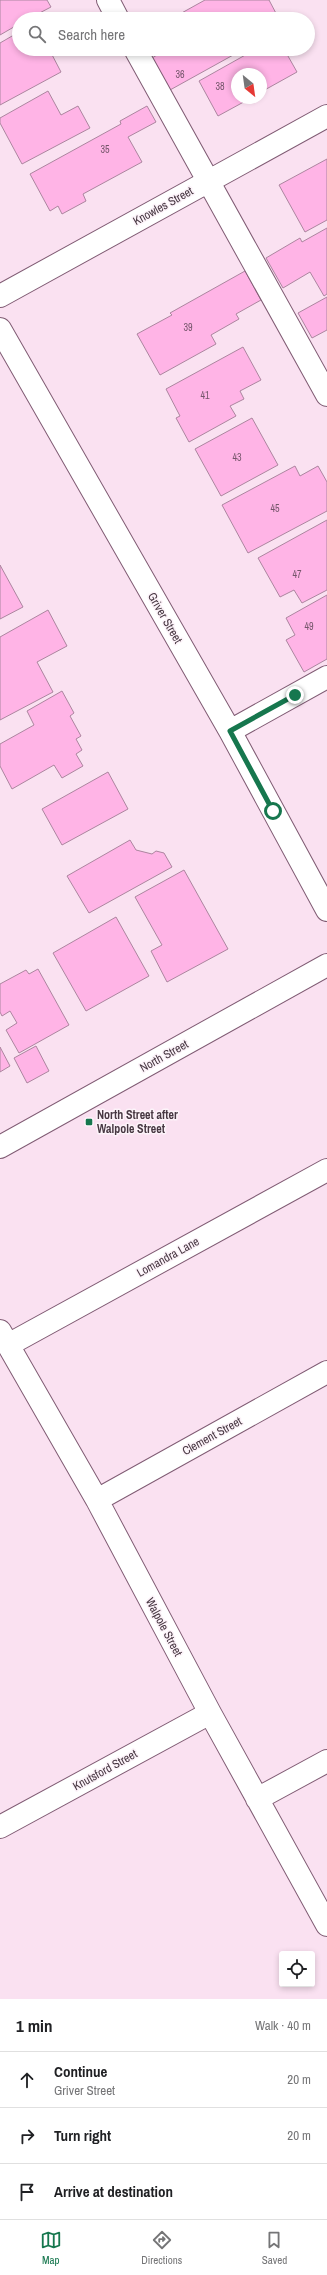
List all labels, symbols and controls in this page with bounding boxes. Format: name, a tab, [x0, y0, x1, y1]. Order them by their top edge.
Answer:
search box	[12, 12, 315, 56]
icon: search	[26, 23, 48, 45]
text: Search here	[58, 24, 125, 45]
house number: 36	[175, 68, 185, 81]
north arrow	[231, 68, 267, 104]
house number: 38	[215, 80, 225, 93]
house number: 35	[100, 143, 110, 156]
street label: Knowles Street	[130, 183, 196, 229]
house number: 39	[183, 321, 193, 334]
house number: 41	[200, 389, 210, 402]
house number: 43	[232, 451, 242, 464]
house number: 45	[270, 502, 280, 515]
house number: 47	[292, 568, 302, 581]
street label: Griver Street	[144, 590, 186, 647]
house number: 49	[304, 620, 314, 633]
route end	[286, 686, 304, 704]
route start	[264, 802, 282, 820]
street label: North Street	[137, 1036, 191, 1076]
place label: North Street after Walpole Street	[97, 1107, 178, 1137]
marker: North Street after Walpole Street	[84, 1117, 94, 1127]
street label: Lomandra Lane	[134, 1233, 202, 1281]
street label: Clement Street	[179, 1413, 245, 1459]
street label: Walpole Street	[142, 1595, 186, 1659]
street label: Knutsford Street	[70, 1746, 140, 1794]
map controls	[279, 1951, 315, 1987]
button: locate	[279, 1951, 315, 1987]
text: 1 min	[16, 2014, 52, 2037]
text: Walk · 40 m	[255, 2017, 311, 2034]
text: Continue	[54, 2061, 107, 2082]
icon: ahead	[16, 2069, 38, 2091]
text: 20 m	[287, 2071, 311, 2088]
text: Griver Street	[54, 2082, 115, 2099]
icon: right	[16, 2125, 38, 2147]
text: Turn right	[54, 2125, 111, 2146]
text: 20 m	[287, 2127, 311, 2144]
icon: arrive	[16, 2181, 38, 2203]
text: Arrive at destination	[54, 2181, 173, 2202]
tab: Map	[40, 2229, 62, 2267]
tab: Directions	[141, 2229, 182, 2267]
tab: Saved	[262, 2229, 287, 2267]

